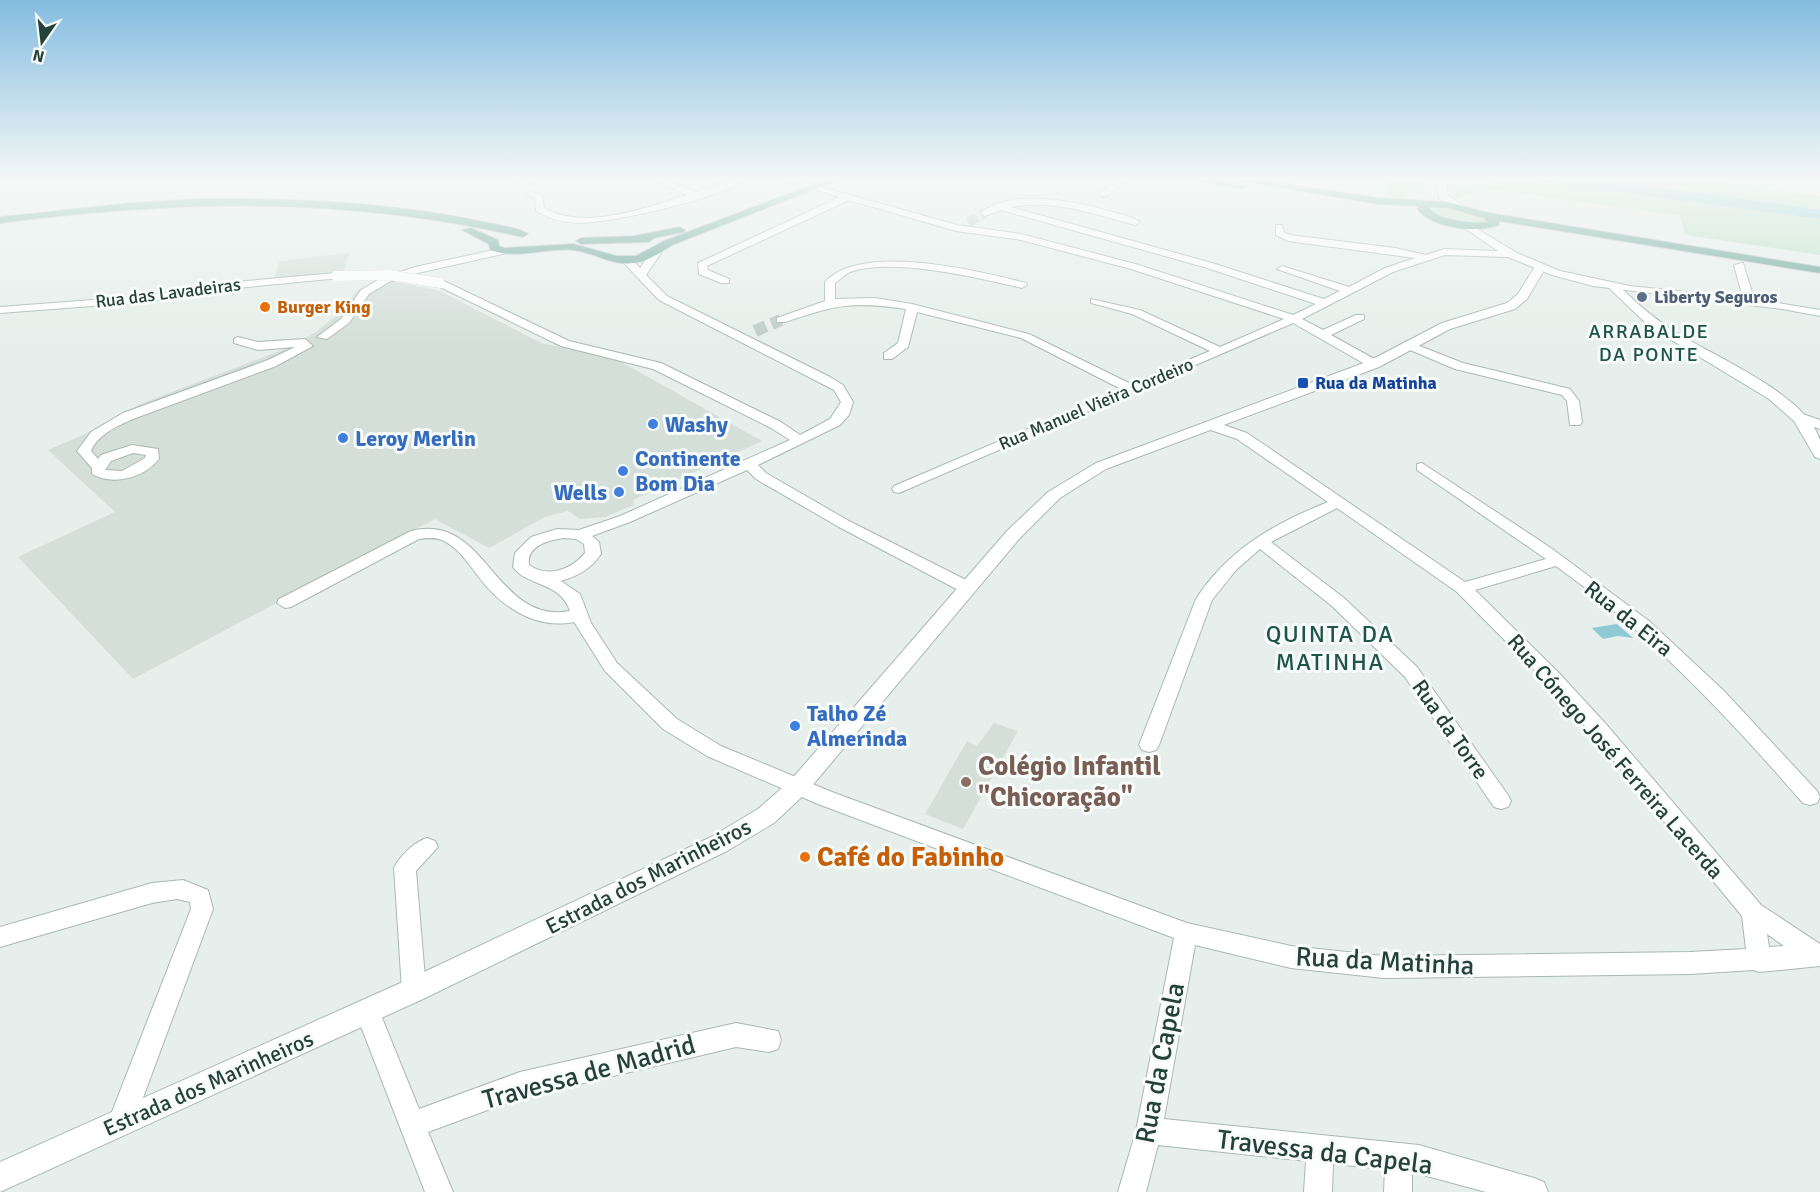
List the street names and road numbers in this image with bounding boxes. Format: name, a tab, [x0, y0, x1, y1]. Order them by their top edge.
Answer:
street label: Rua das Lavadeiras	[94, 273, 242, 313]
street label: Rua Manuel Vieira Cordeiro	[995, 353, 1197, 455]
street label: Rua da Eira	[1579, 575, 1678, 662]
street label: Rua Cónego José Ferreira Lacerda	[1502, 628, 1729, 884]
street label: Rua da Torre	[1406, 674, 1495, 784]
street label: Estrada dos Marinheiros	[541, 813, 756, 940]
street label: Rua da Matinha	[1295, 940, 1475, 983]
street label: Rua da Capela	[1129, 980, 1192, 1146]
street label: Estrada dos Marinheiros	[99, 1025, 317, 1142]
street label: Travessa de Madrid	[479, 1028, 699, 1117]
street label: Travessa da Capela	[1215, 1123, 1435, 1182]

